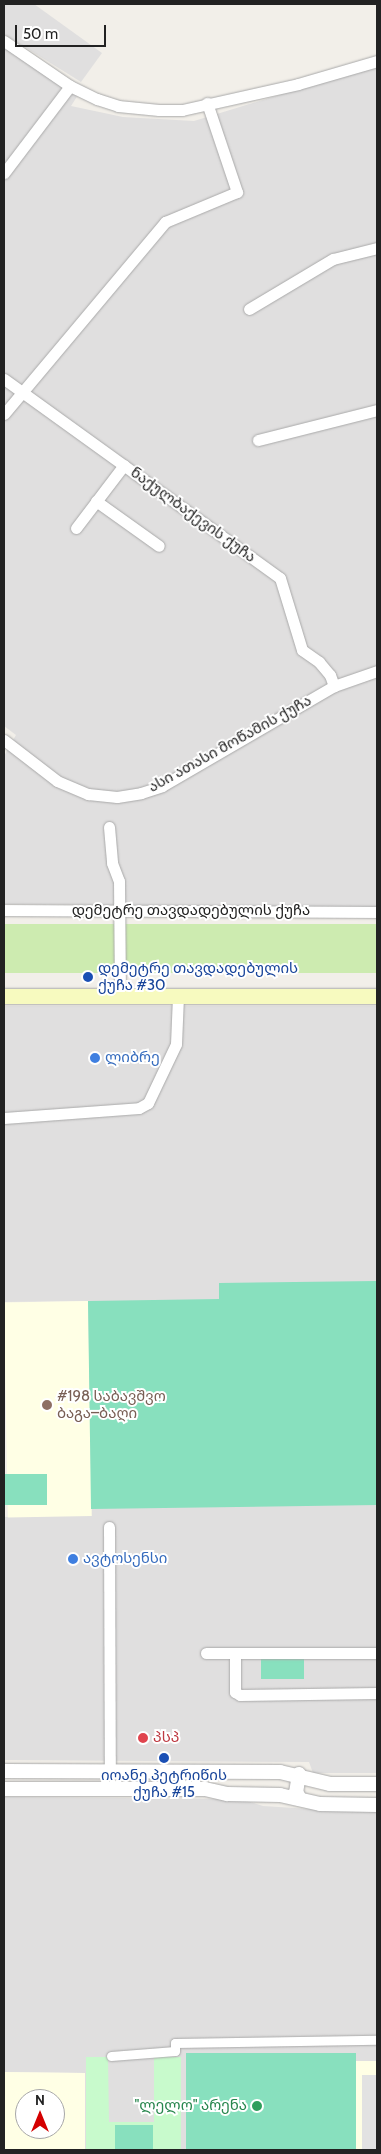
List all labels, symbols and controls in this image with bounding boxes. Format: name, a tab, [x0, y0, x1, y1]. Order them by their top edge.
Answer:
scale bar	[18, 15, 109, 47]
text: 50 m	[23, 25, 58, 43]
street label: ნაქულბაქევის ქუჩა	[127, 463, 259, 567]
street label: ასი ათასი მოწამის ქუჩა	[145, 692, 315, 796]
street label: დემეტრე თავდადებულის ქუჩა	[72, 902, 310, 920]
place label: დემეტრე თავდადებულის ქუჩა #30	[98, 959, 298, 994]
marker: დემეტრე თავდადებულის ქუჩა #30	[82, 971, 94, 983]
place label: ლიბრე	[105, 1049, 160, 1067]
marker: ლიბრე	[89, 1052, 101, 1064]
place label: #198 საბავშვო ბაგა–ბაღი	[57, 1387, 166, 1422]
marker: #198 საბავშვო ბაგა–ბაღი	[41, 1399, 53, 1411]
place label: ავტოსენსი	[83, 1550, 167, 1568]
marker: ავტოსენსი	[67, 1553, 79, 1565]
place label: პსპ	[153, 1729, 179, 1747]
marker: პსპ	[137, 1732, 149, 1744]
marker: იოანე პეტრიწის ქუჩა #15	[158, 1752, 170, 1764]
place label: იოანე პეტრიწის ქუჩა #15	[101, 1766, 227, 1801]
north arrow	[15, 2089, 65, 2139]
text: N	[35, 2091, 45, 2109]
place label: "ლელო" არენა	[134, 2097, 247, 2115]
marker: "ლელო" არენა	[251, 2100, 263, 2112]

